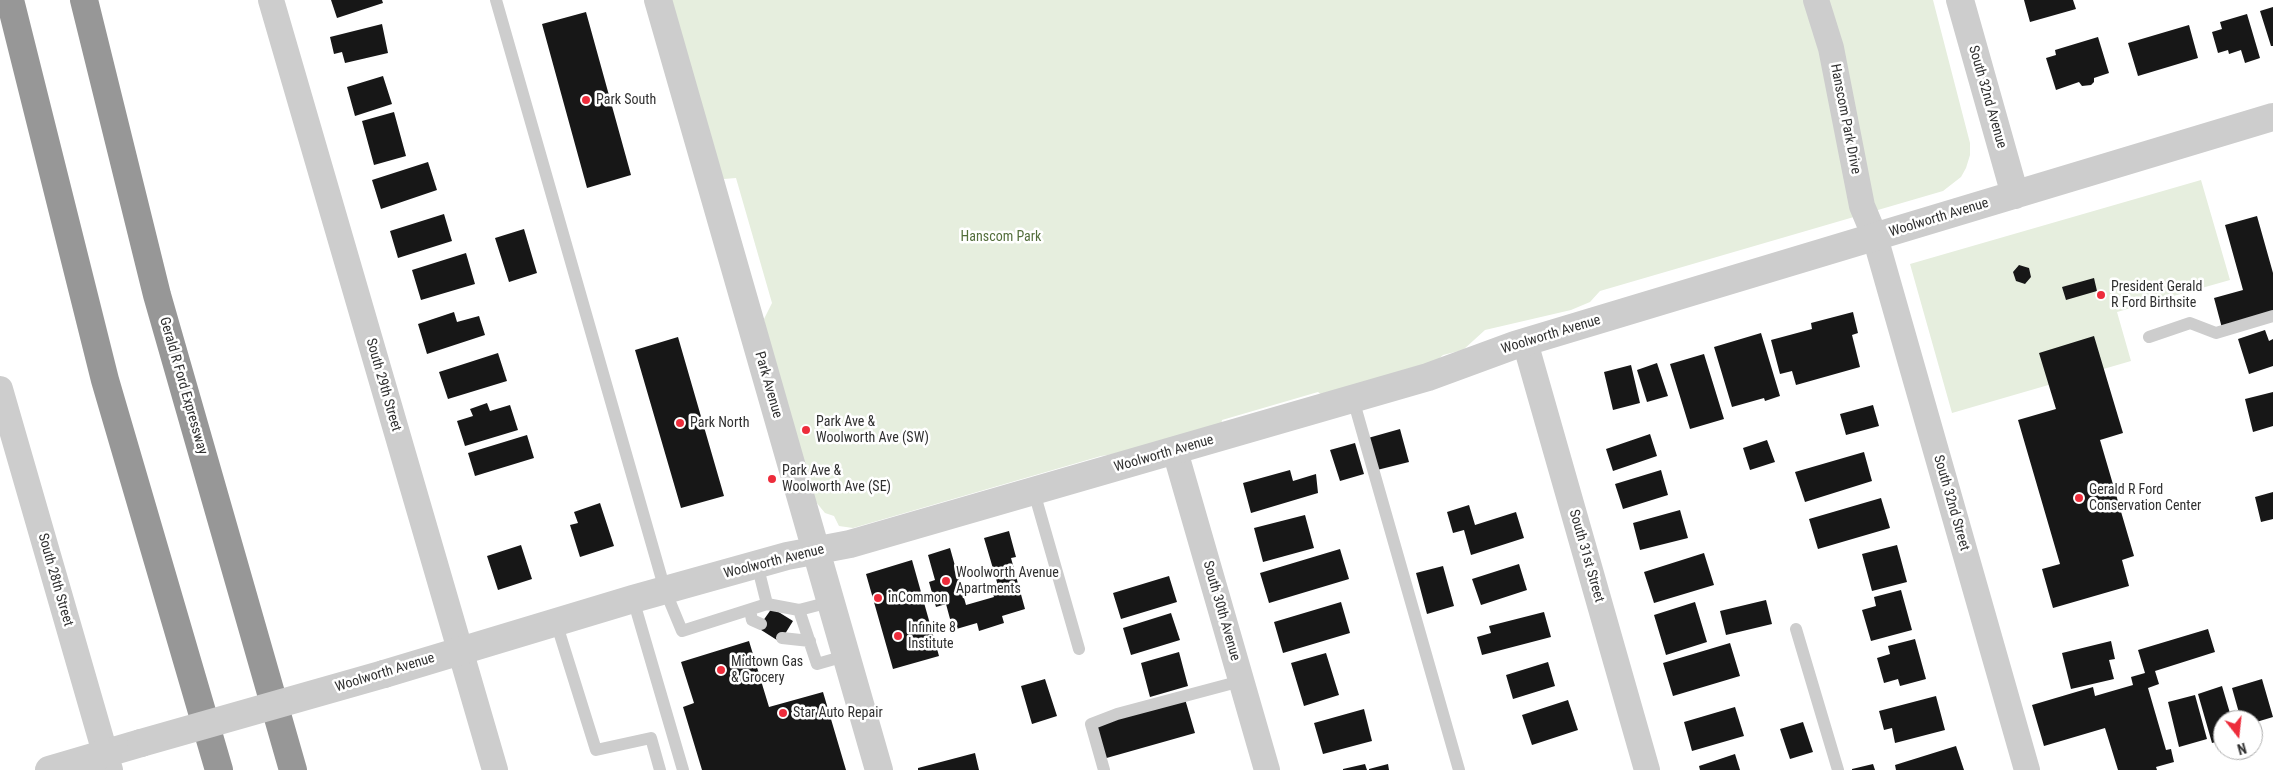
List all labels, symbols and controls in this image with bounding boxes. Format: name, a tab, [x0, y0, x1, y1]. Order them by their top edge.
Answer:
street label: South 32nd Avenue	[1964, 44, 2010, 150]
street label: Hanscom Park Drive	[1826, 62, 1864, 176]
place label: Park South	[596, 92, 656, 108]
marker: Park South	[580, 94, 592, 106]
street label: Woolworth Avenue	[1887, 195, 1991, 241]
park label: Hanscom Park	[961, 229, 1041, 245]
place label: President Gerald R Ford Birthsite	[2111, 279, 2202, 312]
marker: President Gerald R Ford Birthsite	[2095, 289, 2107, 301]
street label: Woolworth Avenue	[1499, 312, 1603, 358]
street label: Gerald R Ford Expressway	[155, 315, 211, 457]
street label: South 29th Street	[362, 337, 404, 433]
street label: Park Avenue	[750, 350, 786, 420]
place label: Park Ave & Woolworth Ave (SW)	[816, 414, 929, 447]
place label: Park North	[690, 415, 749, 431]
marker: Park North	[674, 417, 686, 429]
marker: Park Ave & Woolworth Ave (SW)	[800, 424, 812, 436]
street label: Woolworth Avenue	[1112, 432, 1216, 476]
street label: South 32nd Street	[1929, 453, 1973, 553]
place label: Park Ave & Woolworth Ave (SE)	[782, 463, 891, 496]
marker: Park Ave & Woolworth Ave (SE)	[766, 473, 778, 485]
place label: Gerald R Ford Conservation Center	[2089, 482, 2201, 514]
marker: Gerald R Ford Conservation Center	[2073, 492, 2085, 504]
street label: South 31st Street	[1565, 508, 1607, 604]
street label: South 28th Street	[34, 532, 76, 628]
street label: Woolworth Avenue	[722, 541, 826, 583]
street label: South 30th Avenue	[1199, 559, 1243, 663]
place label: Woolworth Avenue Apartments	[956, 565, 1059, 598]
marker: Woolworth Avenue Apartments	[940, 575, 952, 587]
place label: inCommon	[888, 590, 948, 606]
marker: inCommon	[872, 592, 884, 604]
place label: Infinite 8 Institute	[908, 620, 956, 652]
marker: Infinite 8 Institute	[892, 630, 904, 642]
street label: Woolworth Avenue	[333, 650, 437, 696]
place label: Midtown Gas & Grocery	[731, 654, 803, 686]
marker: Midtown Gas & Grocery	[715, 664, 727, 676]
place label: Star Auto Repair	[793, 705, 883, 721]
marker: Star Auto Repair	[777, 707, 789, 719]
north arrow	[2213, 710, 2263, 760]
text: N	[2236, 740, 2248, 757]

